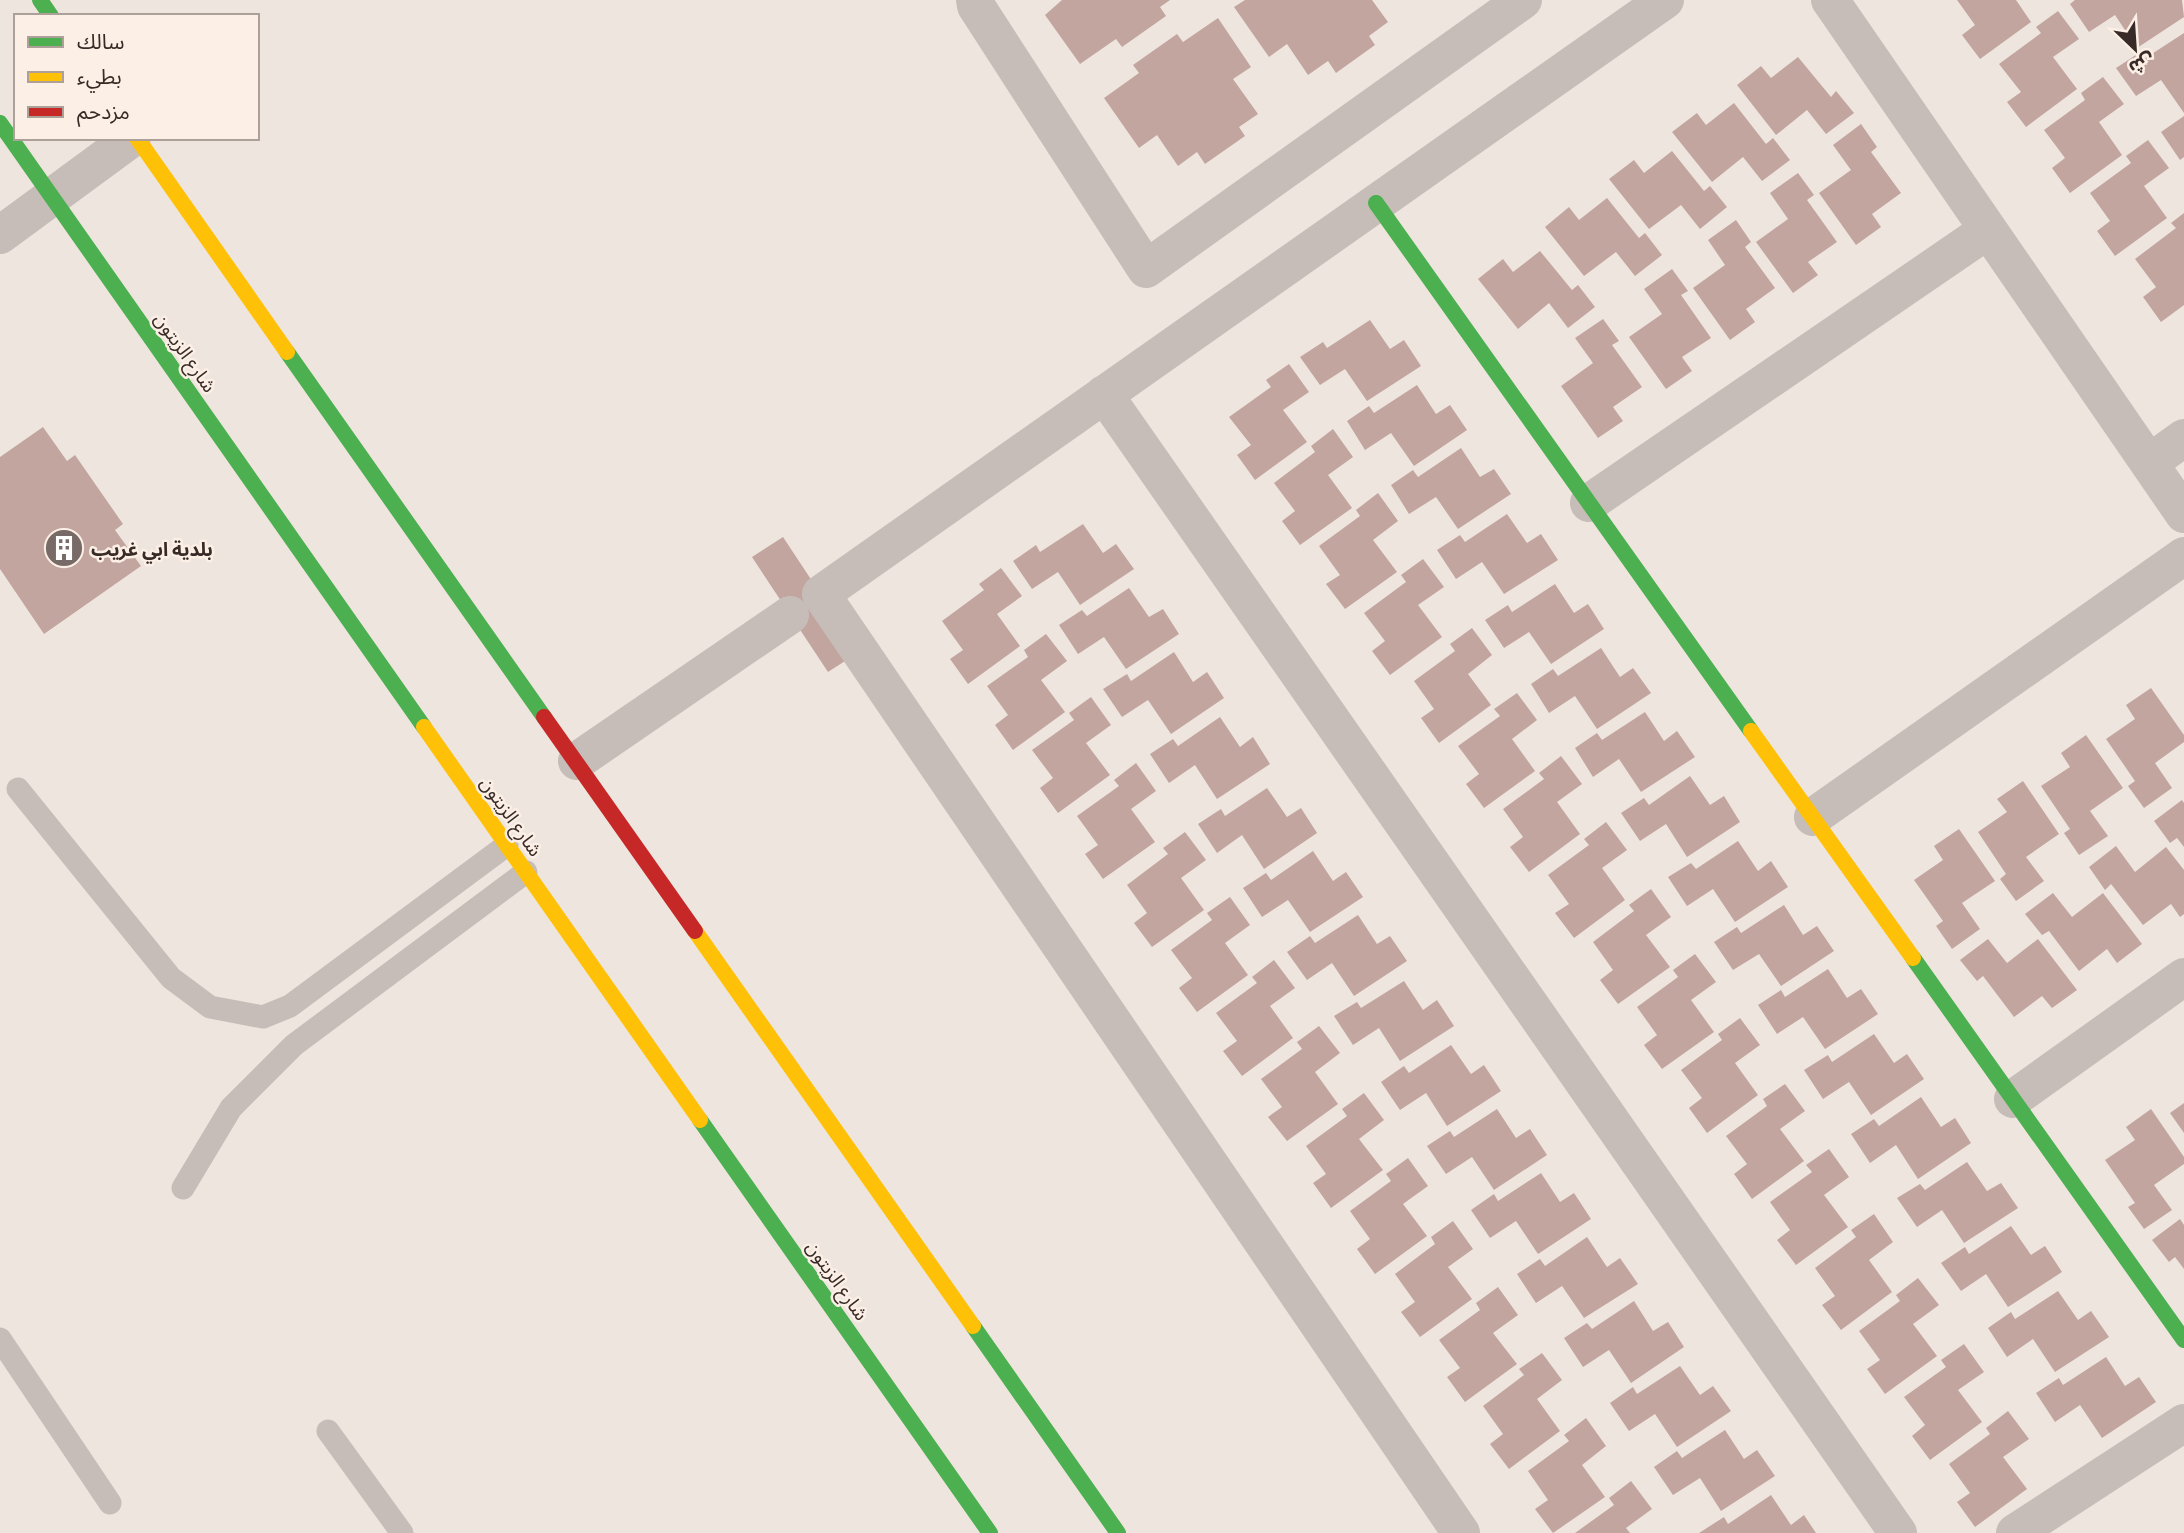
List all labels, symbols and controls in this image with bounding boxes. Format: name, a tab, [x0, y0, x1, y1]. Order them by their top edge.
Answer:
legend	[14, 14, 259, 140]
north arrow	[2100, 14, 2170, 84]
text: سالك	[77, 28, 124, 53]
text: ش	[2126, 49, 2159, 81]
text: بطيء	[77, 63, 122, 93]
text: مزدحم	[77, 98, 130, 127]
street label: شارع الزيتون	[148, 308, 222, 398]
building icon: بلدية ابي غريب	[43, 527, 85, 569]
place label: بلدية ابي غريب	[91, 537, 213, 564]
street label: شارع الزيتون	[474, 772, 548, 862]
street label: شارع الزيتون	[800, 1236, 874, 1326]

